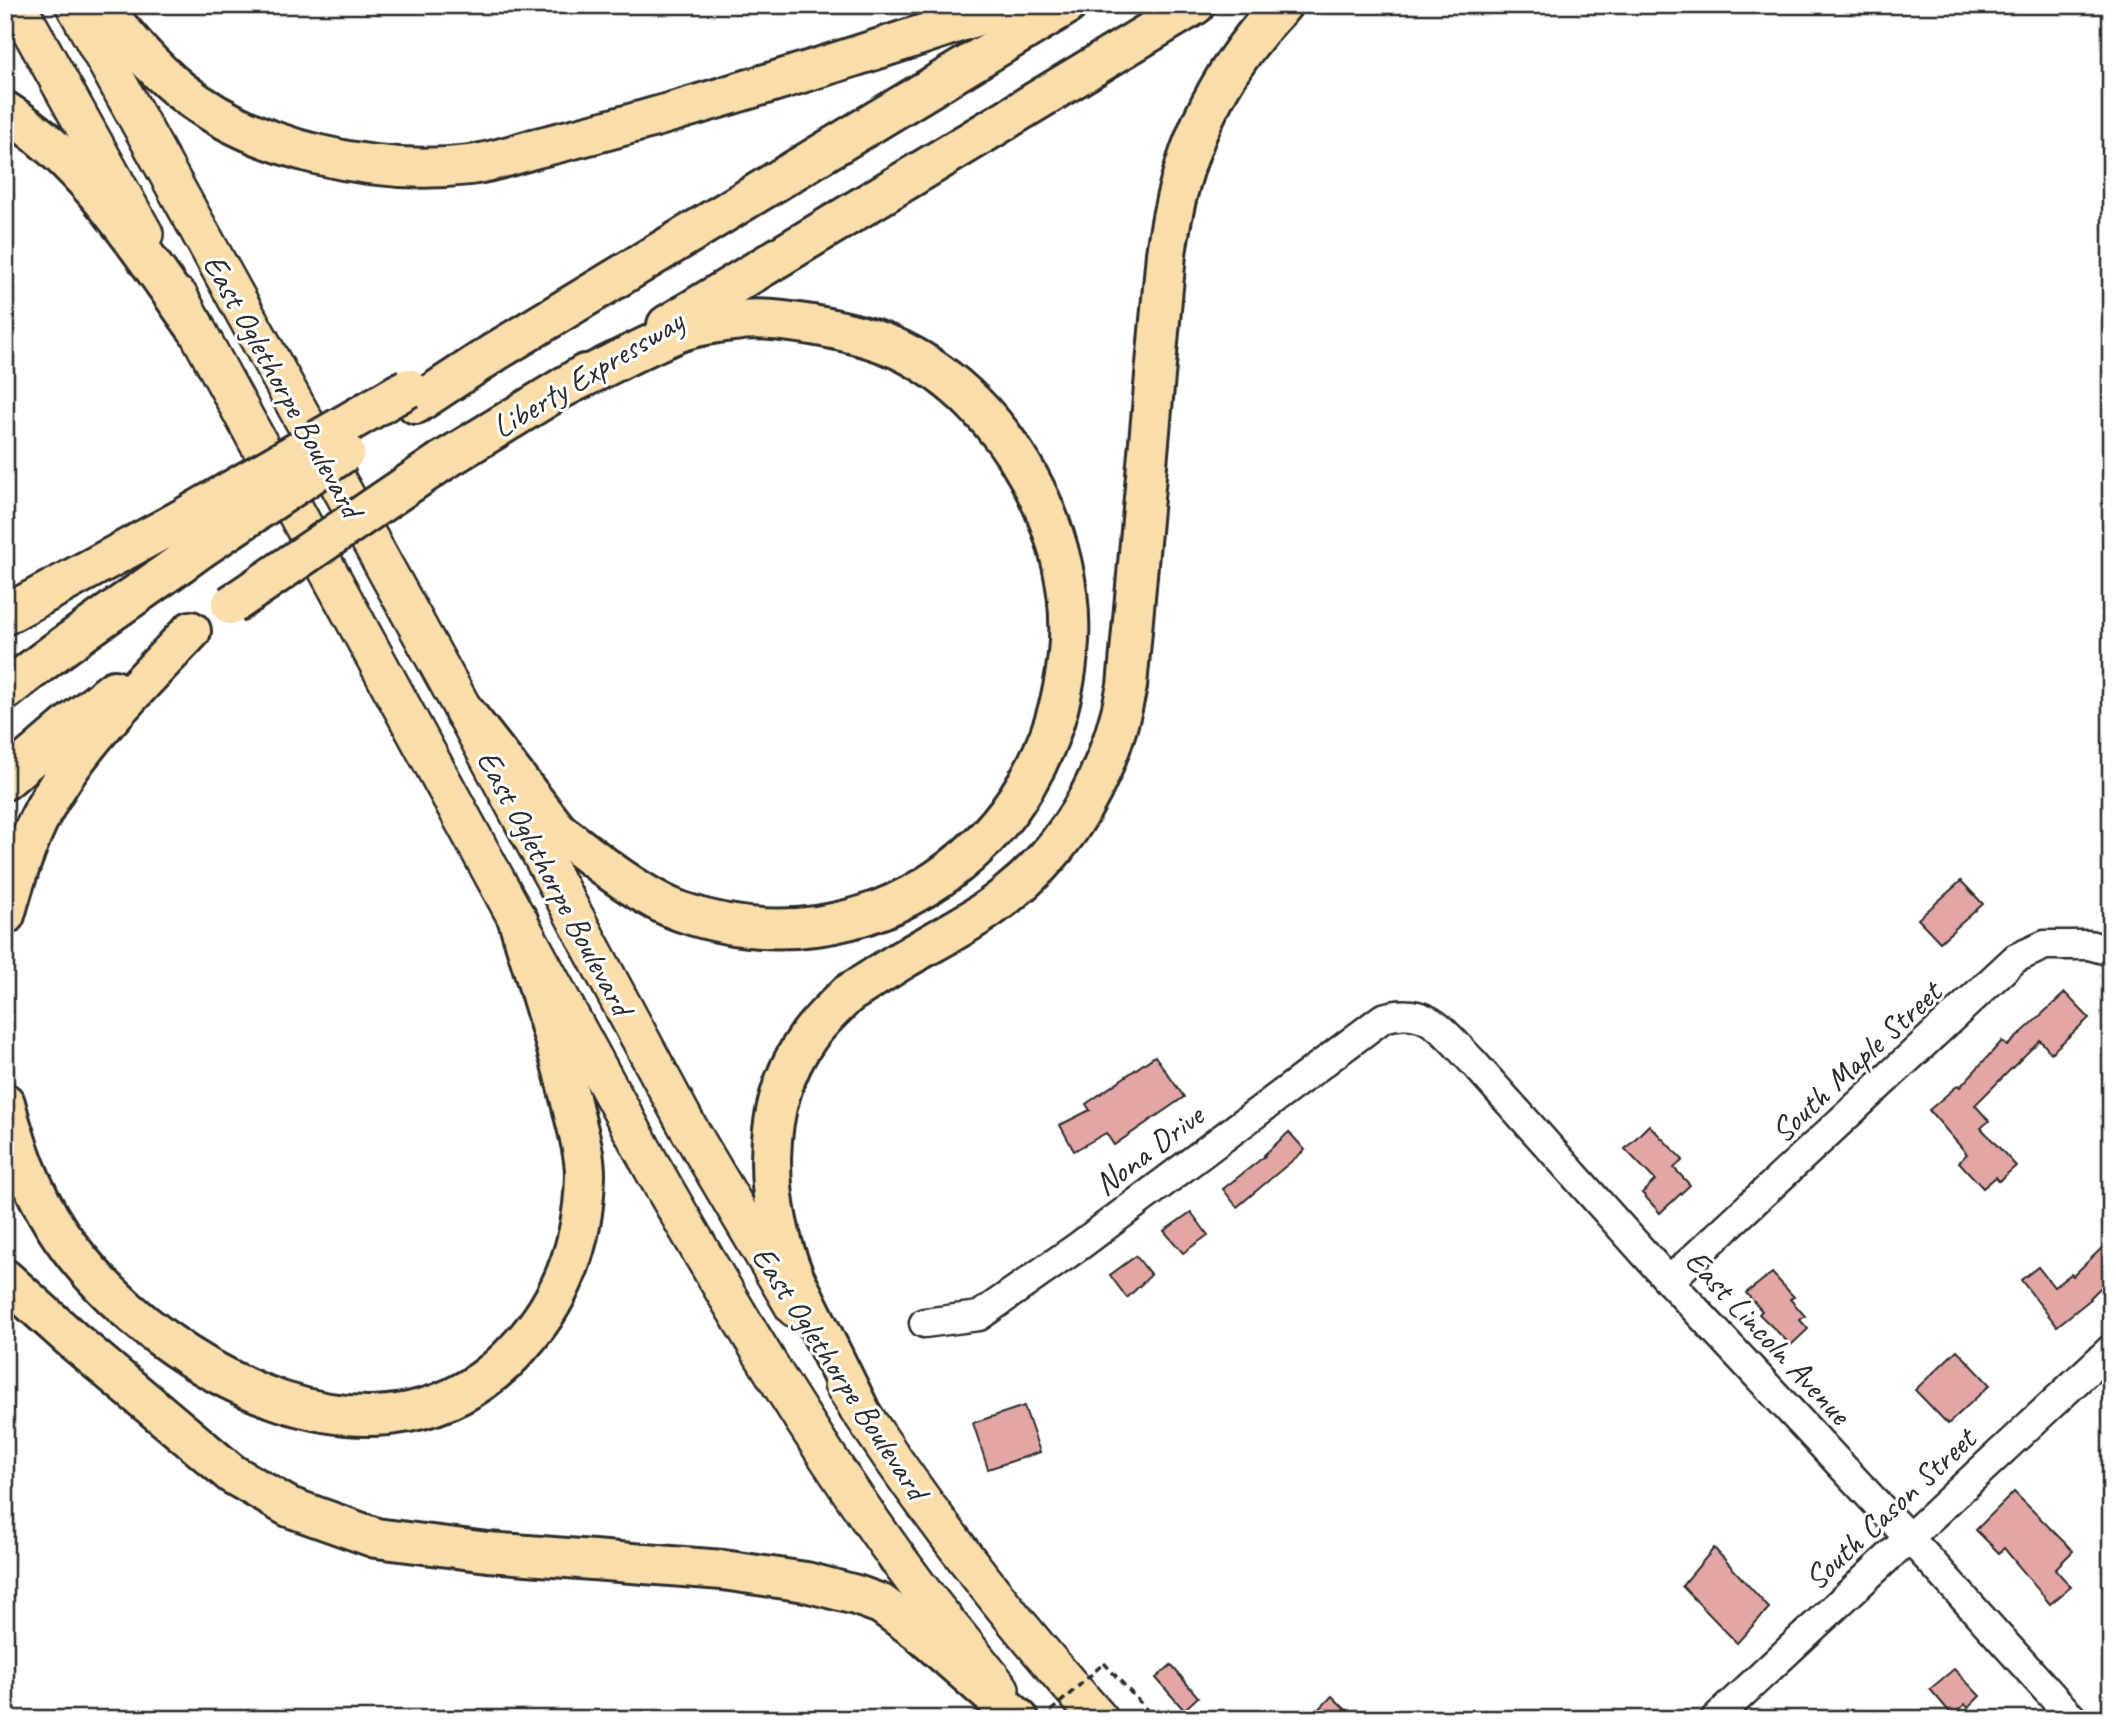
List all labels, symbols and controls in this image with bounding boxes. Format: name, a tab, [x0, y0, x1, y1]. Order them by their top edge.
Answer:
street label: East Oglethorpe Boulevard	[193, 247, 375, 529]
street label: Liberty Expressway	[484, 299, 693, 447]
street label: East Oglethorpe Boulevard	[468, 743, 645, 1027]
street label: South Maple Street	[1762, 970, 1952, 1151]
street label: Nona Drive	[1086, 1094, 1213, 1205]
street label: East Oglethorpe Boulevard	[742, 1238, 941, 1512]
street label: East Lincoln Avenue	[1676, 1240, 1862, 1435]
street label: South Cason Street	[1795, 1417, 1986, 1599]

